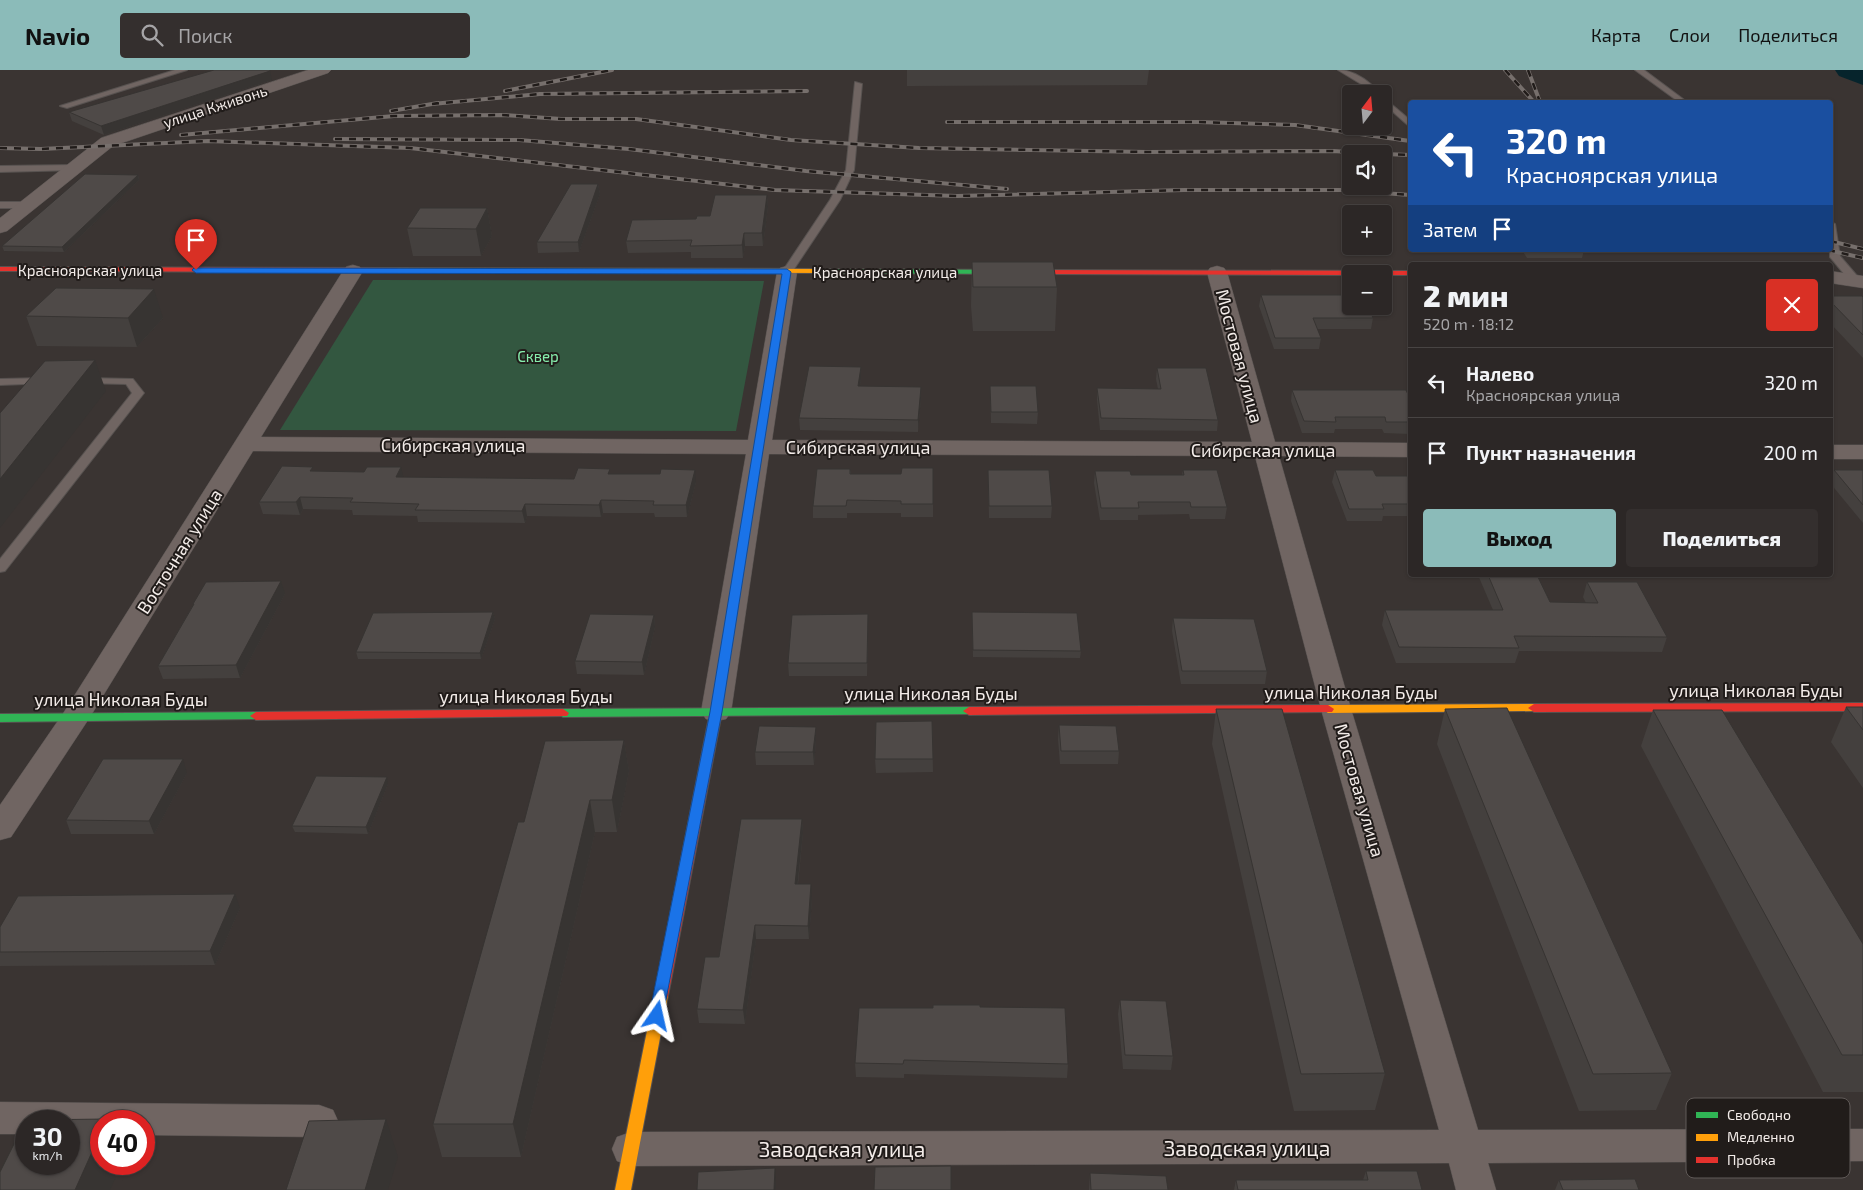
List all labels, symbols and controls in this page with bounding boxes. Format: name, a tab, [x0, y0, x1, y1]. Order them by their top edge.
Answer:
search box	[120, 13, 470, 58]
text: Navio	[25, 21, 90, 50]
icon: search	[138, 21, 166, 49]
text: Поиск	[178, 24, 233, 47]
text: Карта	[1591, 24, 1641, 46]
text: Слои	[1669, 24, 1710, 46]
text: Поделиться	[1738, 24, 1838, 46]
street label: улица Кживонь	[161, 81, 270, 132]
north arrow	[1342, 85, 1392, 135]
map controls	[1342, 85, 1392, 315]
text: 320 m	[1506, 119, 1607, 161]
icon: left	[1423, 120, 1488, 185]
button: sound	[1342, 145, 1392, 195]
text: Красноярская улица	[1506, 161, 1718, 187]
button: +	[1342, 205, 1392, 255]
icon: arrive	[1488, 215, 1516, 243]
text: Затем	[1423, 218, 1478, 241]
pin	[175, 219, 217, 270]
icon: arrive	[182, 226, 210, 254]
street label: Красноярская улица	[18, 261, 162, 280]
street label: Красноярская улица	[813, 263, 957, 282]
button: −	[1342, 265, 1392, 315]
text: 2 мин	[1423, 277, 1508, 313]
button: close	[1766, 279, 1818, 331]
street label: Мостовая улица	[1212, 287, 1268, 425]
text: 520 m · 18:12	[1423, 314, 1514, 333]
park label: Сквер	[517, 347, 559, 365]
text: Налево	[1466, 362, 1534, 385]
icon: left	[1423, 369, 1451, 397]
text: 320 m	[1764, 371, 1818, 394]
text: Красноярская улица	[1466, 385, 1620, 404]
street label: Сибирская улица	[381, 434, 525, 456]
street label: Сибирская улица	[786, 436, 930, 458]
street label: Сибирская улица	[1191, 439, 1335, 461]
icon: arrive	[1423, 439, 1451, 467]
text: Пункт назначения	[1466, 441, 1636, 464]
text: 200 m	[1764, 441, 1818, 464]
street label: Восточная улица	[132, 484, 226, 618]
button: Выход	[1423, 509, 1616, 567]
button: Поделиться	[1626, 509, 1818, 567]
street label: улица Николая Буды	[1669, 679, 1843, 701]
street label: улица Николая Буды	[1264, 681, 1438, 703]
street label: улица Николая Буды	[844, 682, 1018, 704]
street label: улица Николая Буды	[439, 685, 613, 707]
street label: улица Николая Буды	[34, 688, 208, 710]
street label: Мостовая улица	[1330, 721, 1390, 859]
position arrow	[630, 989, 682, 1041]
legend	[1686, 1098, 1850, 1178]
text: Свободно	[1727, 1106, 1791, 1123]
speed limit sign: 40	[90, 1110, 155, 1175]
text: 30	[33, 1121, 62, 1151]
text: Медленно	[1727, 1128, 1795, 1145]
street label: Заводская улица	[1164, 1135, 1330, 1161]
street label: Заводская улица	[759, 1136, 925, 1162]
text: km/h	[33, 1148, 62, 1162]
text: Пробка	[1727, 1151, 1776, 1168]

